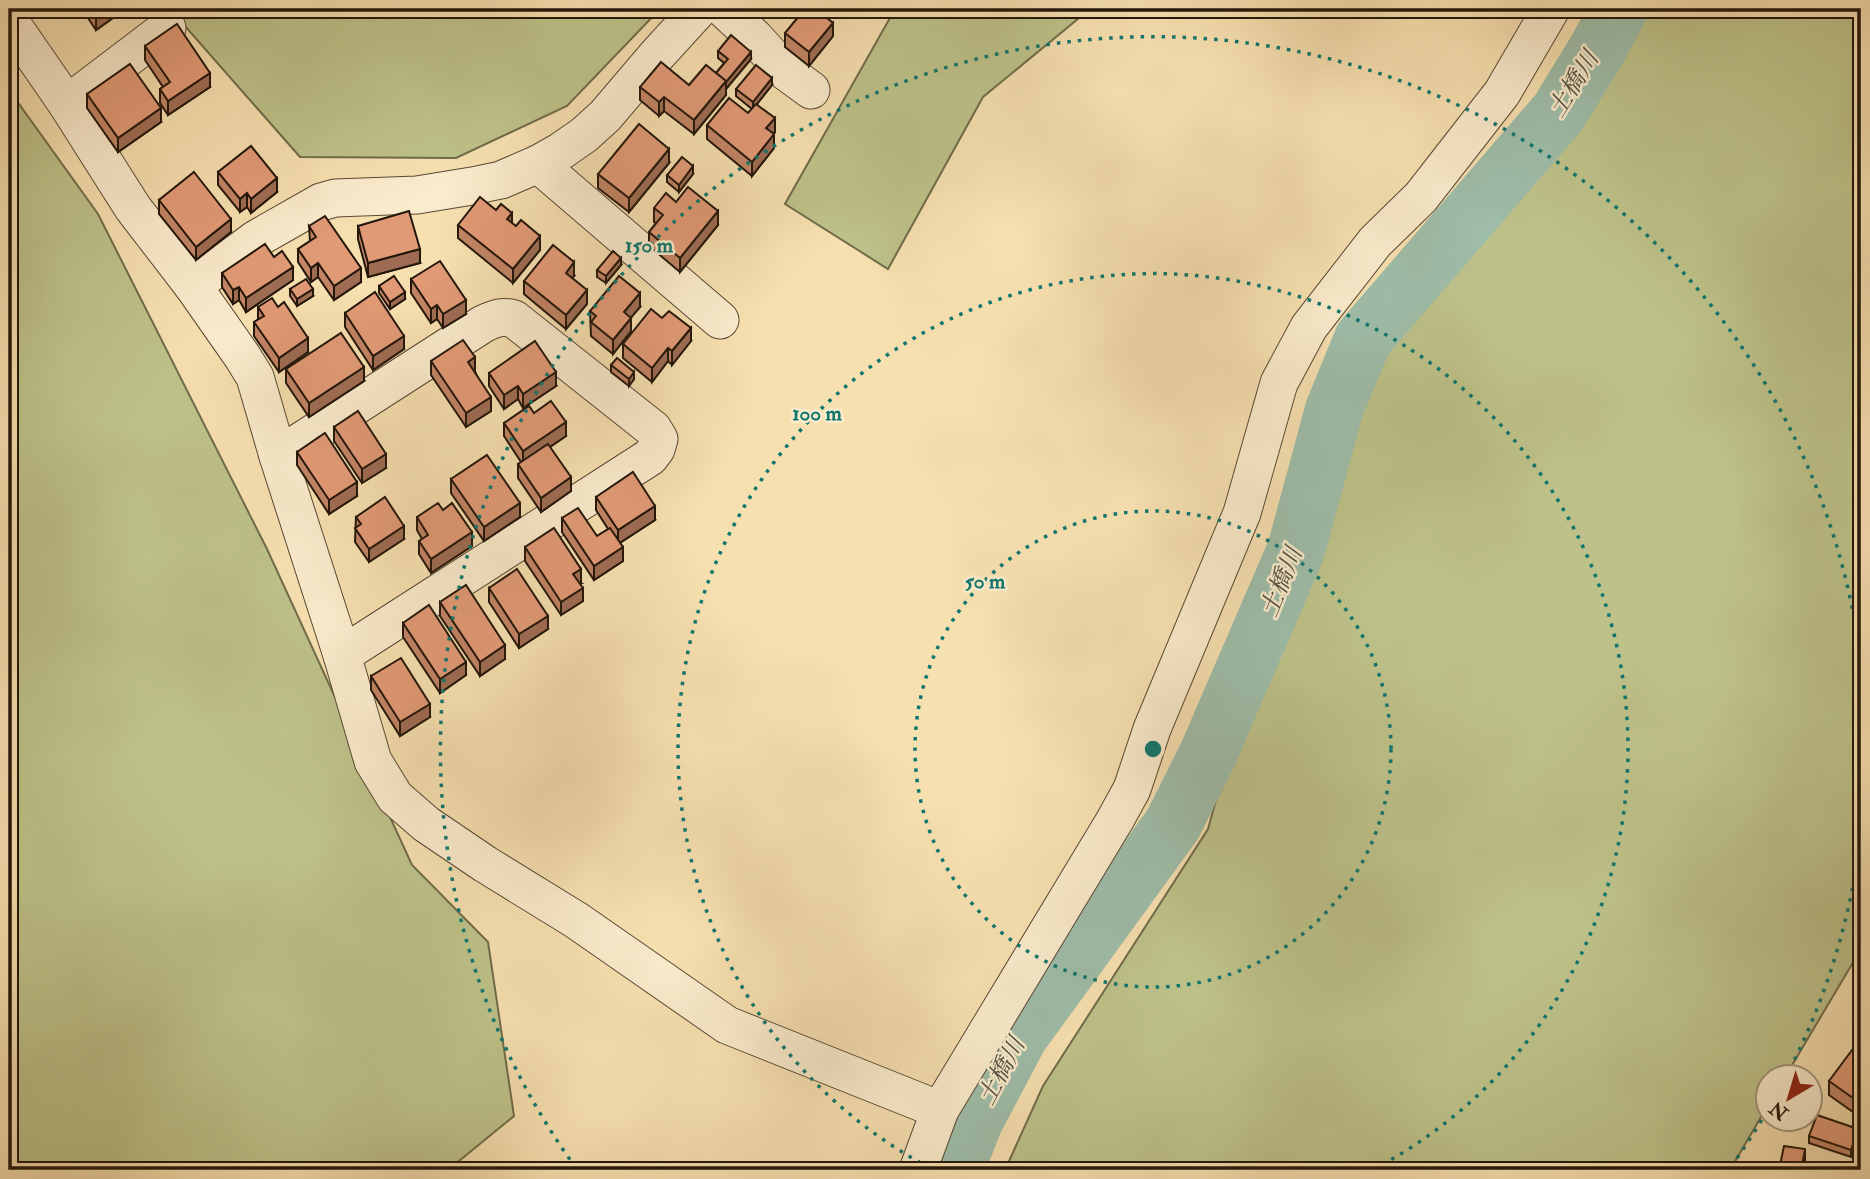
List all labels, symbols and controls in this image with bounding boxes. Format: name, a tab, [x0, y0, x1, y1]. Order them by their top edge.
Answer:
water label: 土橋川	[1541, 43, 1607, 123]
text: 150 m	[625, 232, 674, 259]
text: 100 m	[792, 400, 843, 427]
water label: 土橋川	[1254, 540, 1310, 621]
text: 50 m	[965, 568, 1006, 595]
centre of rings	[1141, 737, 1165, 761]
water label: 土橋川	[971, 1030, 1033, 1110]
north arrow	[1755, 1064, 1825, 1134]
text: N	[1764, 1095, 1794, 1126]

